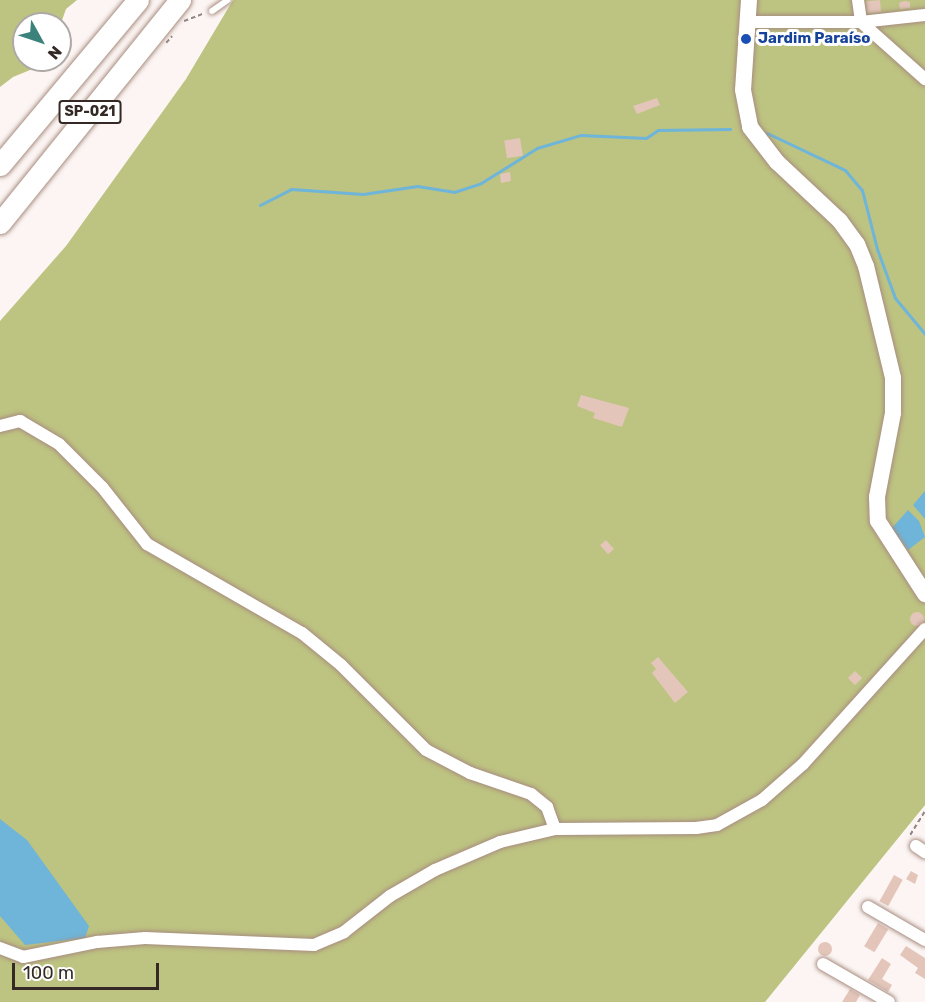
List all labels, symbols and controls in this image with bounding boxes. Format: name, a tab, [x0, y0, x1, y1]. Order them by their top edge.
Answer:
north arrow	[12, 12, 72, 72]
place label: Jardim Paraíso	[758, 30, 870, 48]
marker: Jardim Paraíso	[739, 32, 753, 46]
text: N	[44, 42, 66, 63]
road number: SP-021	[58, 101, 122, 123]
scale bar	[15, 951, 162, 989]
text: 100 m	[23, 962, 74, 984]

